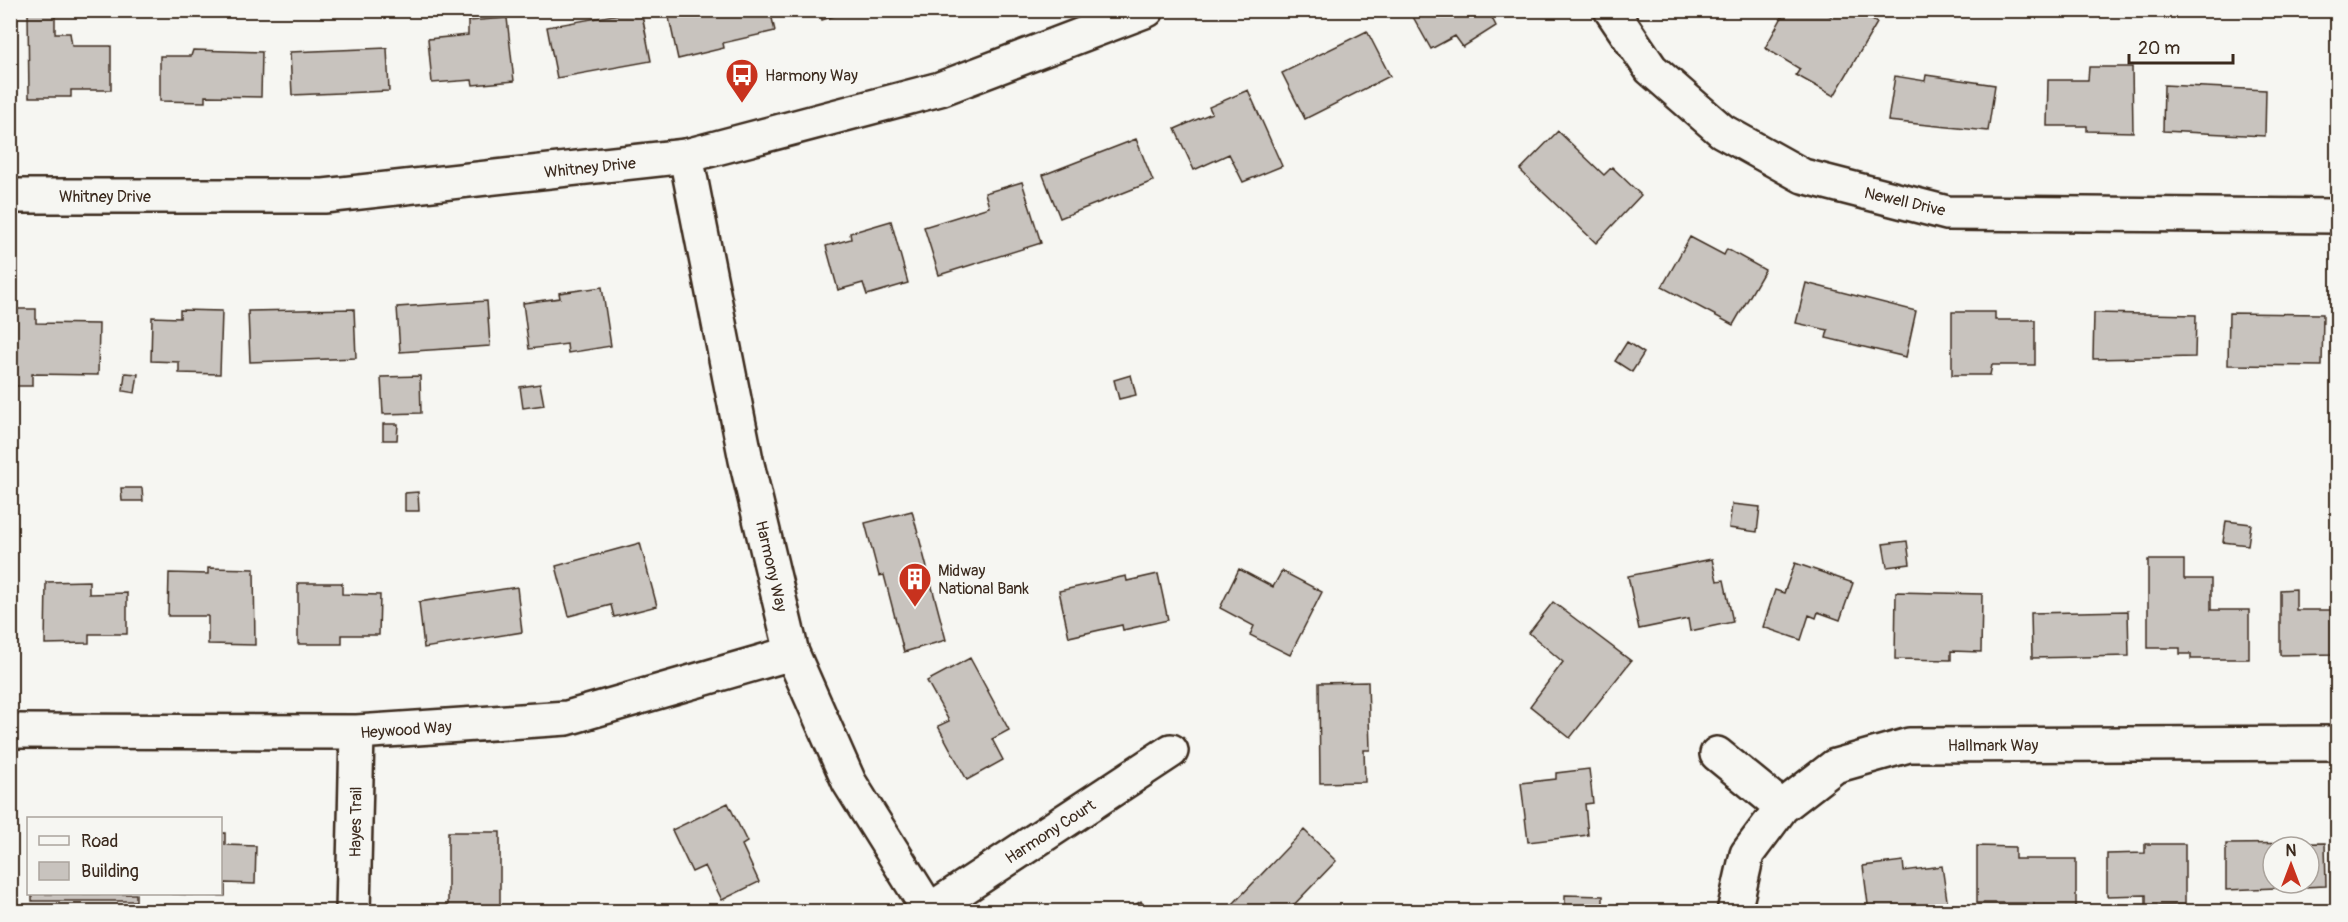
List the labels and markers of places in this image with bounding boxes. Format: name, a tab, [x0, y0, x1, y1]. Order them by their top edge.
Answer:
bus stop icon: Harmony Way	[724, 57, 760, 104]
place label: Harmony Way	[765, 66, 858, 86]
building icon: Midway National Bank	[897, 561, 933, 608]
place label: Midway National Bank	[938, 561, 1029, 599]

